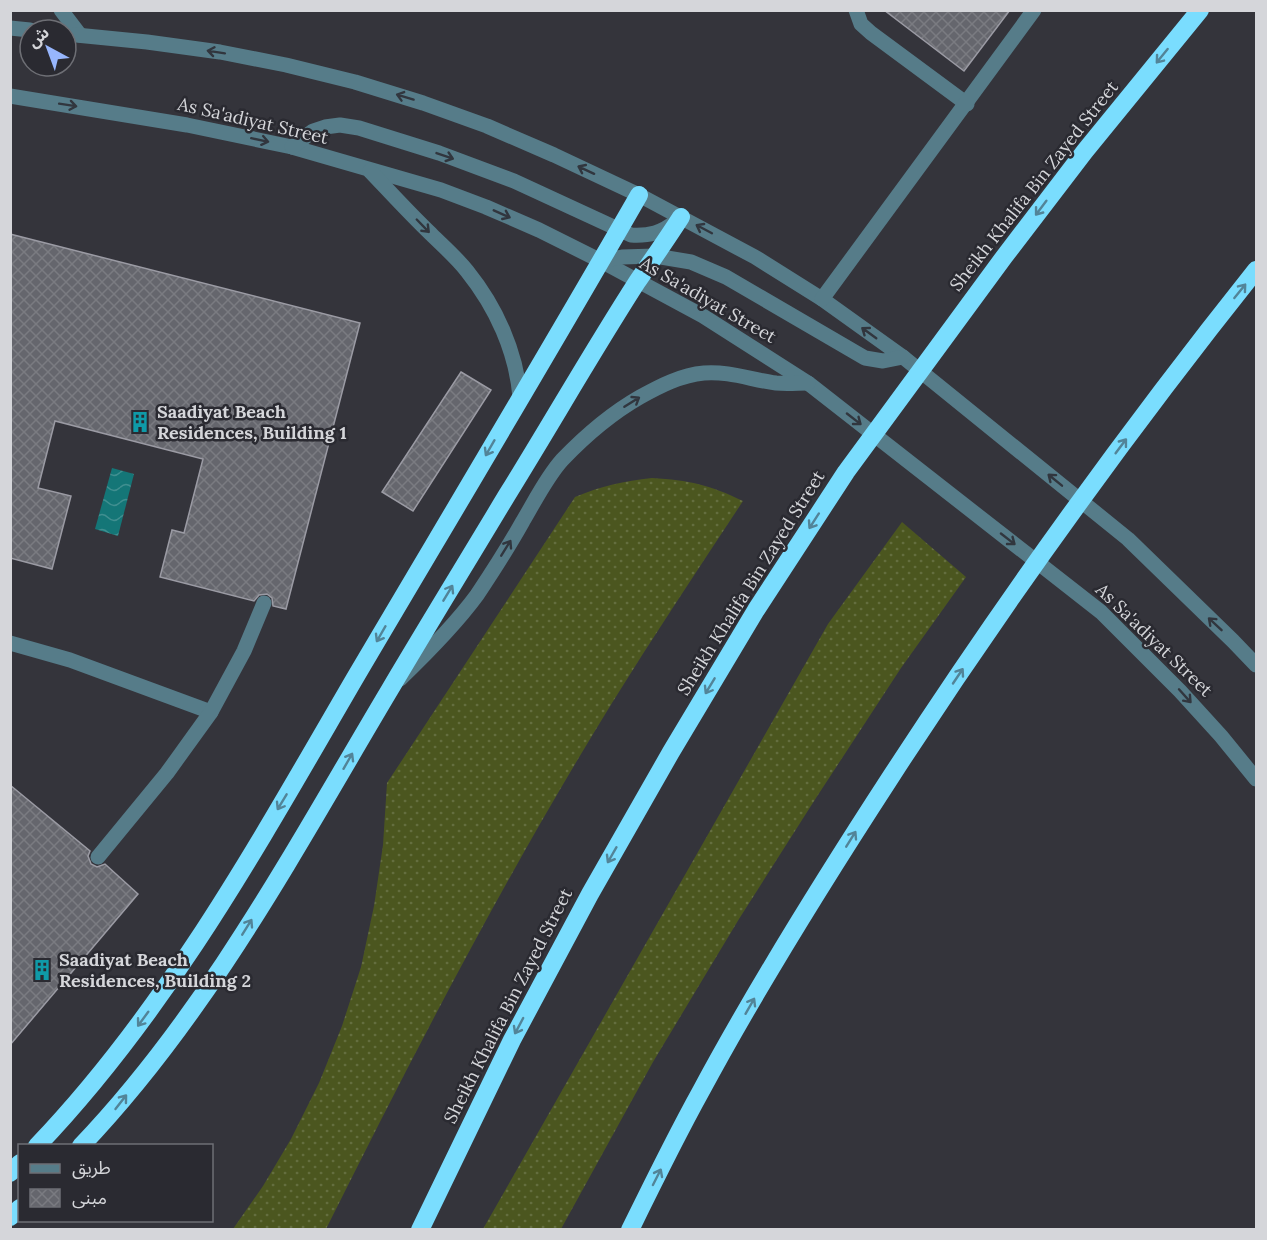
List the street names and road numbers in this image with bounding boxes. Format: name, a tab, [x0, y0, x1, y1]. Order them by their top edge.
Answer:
street label: Sheikh Khalifa Bin Zayed Street	[944, 76, 1123, 296]
street label: As Sa'adiyat Street	[175, 92, 331, 149]
street label: As Sa'adiyat Street	[635, 251, 781, 348]
street label: Sheikh Khalifa Bin Zayed Street	[672, 466, 829, 699]
street label: As Sa'adiyat Street	[1090, 577, 1218, 701]
street label: Sheikh Khalifa Bin Zayed Street	[438, 884, 577, 1127]

